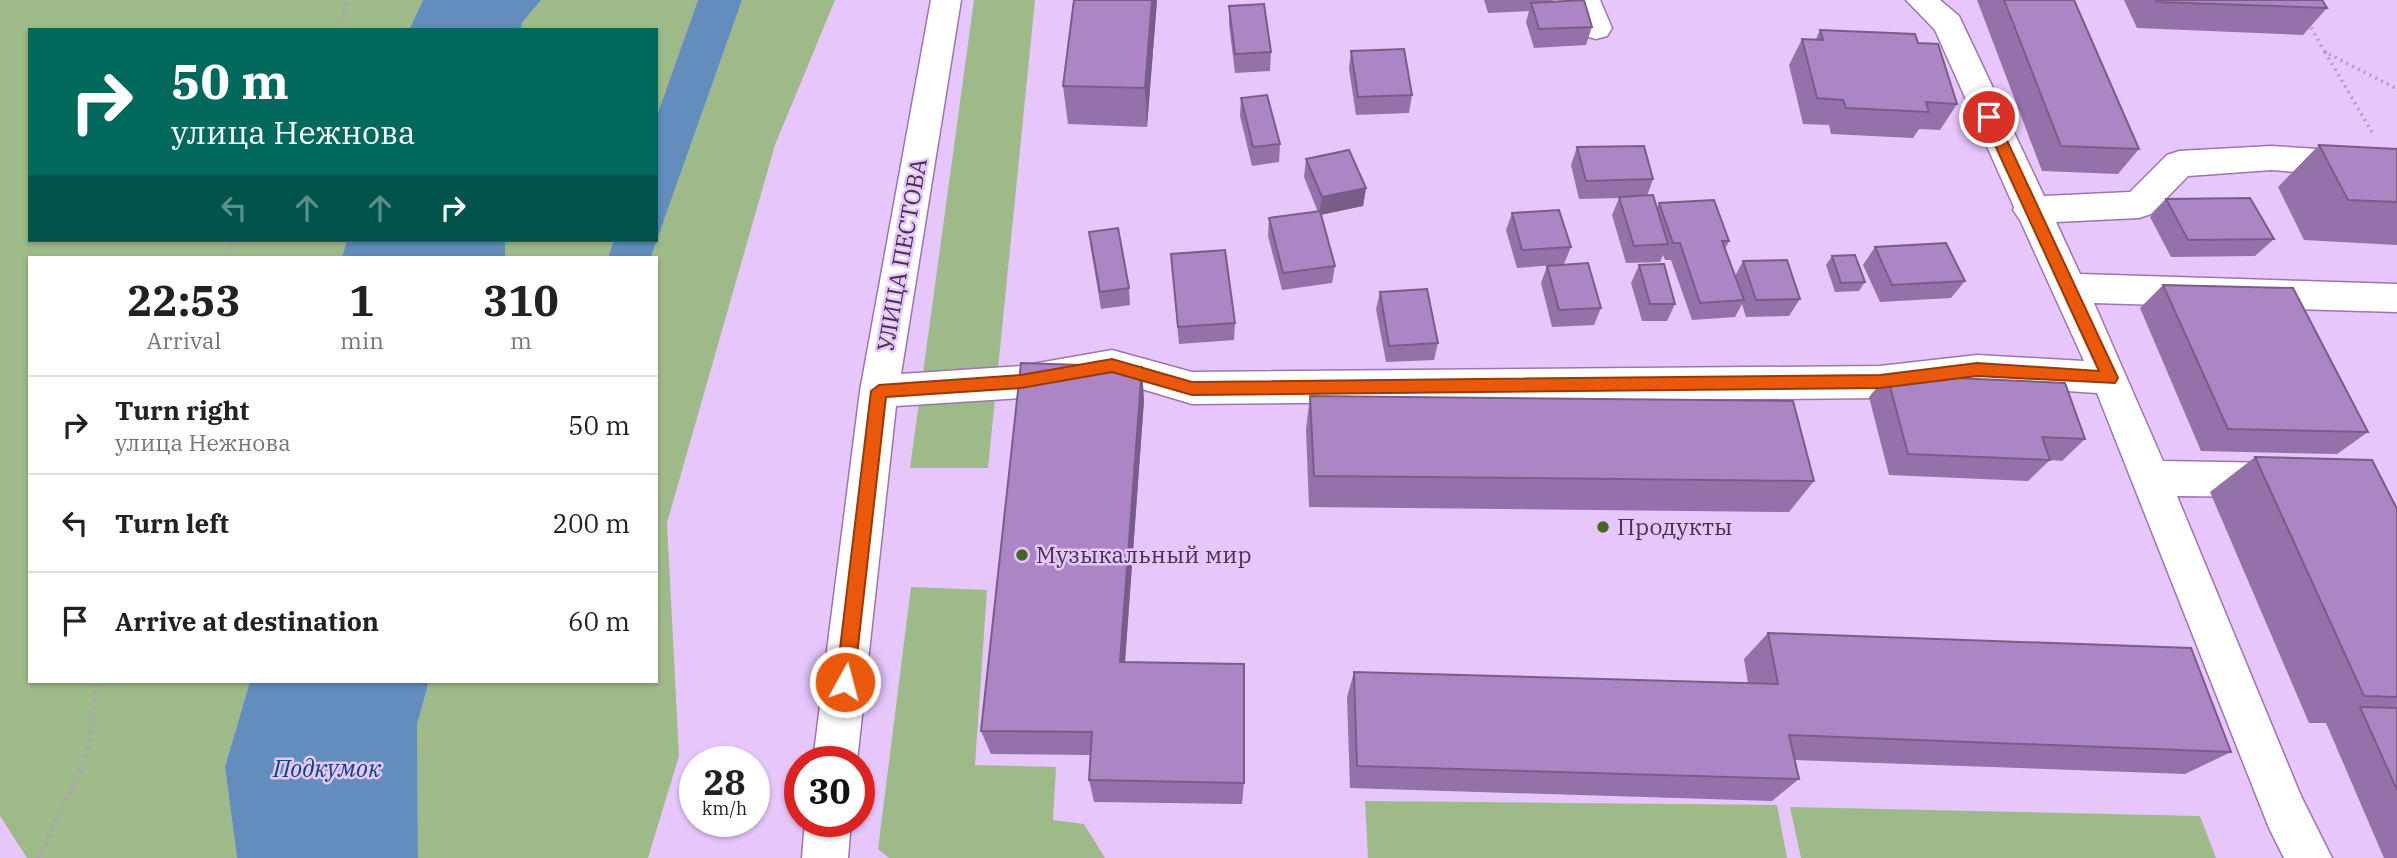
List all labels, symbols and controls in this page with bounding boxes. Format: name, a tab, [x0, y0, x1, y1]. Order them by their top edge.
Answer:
text: 50 m	[171, 49, 289, 112]
icon: right	[56, 56, 147, 147]
pin	[1959, 87, 2019, 147]
icon: arrive	[1970, 98, 2008, 136]
text: улица Нежнова	[171, 111, 416, 153]
street label: УЛИЦА ПЕСТОВА	[869, 156, 933, 354]
icon: left	[215, 189, 253, 227]
icon: ahead	[288, 189, 326, 227]
icon: ahead	[361, 189, 399, 227]
icon: right	[434, 189, 472, 227]
text: 22:53	[127, 273, 241, 328]
text: 1	[349, 273, 375, 328]
text: 310	[483, 273, 559, 328]
text: Arrival	[147, 325, 221, 355]
text: min	[340, 325, 384, 355]
text: m	[510, 325, 532, 355]
text: Turn right	[115, 393, 249, 427]
icon: right	[56, 406, 94, 444]
text: 50 m	[568, 408, 630, 442]
text: улица Нежнова	[115, 427, 291, 457]
icon: left	[56, 504, 94, 542]
text: Turn left	[115, 506, 229, 540]
text: 200 m	[552, 506, 630, 540]
place label: Продукты	[1617, 511, 1732, 541]
marker: Продукты	[1595, 519, 1611, 535]
place label: Музыкальный мир	[1036, 539, 1252, 569]
marker: Музыкальный мир	[1014, 547, 1030, 563]
icon: arrive	[56, 602, 94, 640]
text: Arrive at destination	[115, 604, 379, 638]
text: 60 m	[568, 604, 630, 638]
position arrow	[808, 645, 882, 719]
speed limit sign: 30	[784, 746, 875, 837]
water label: Подкумок	[272, 752, 382, 784]
text: 28	[703, 759, 746, 805]
text: km/h	[702, 797, 747, 820]

